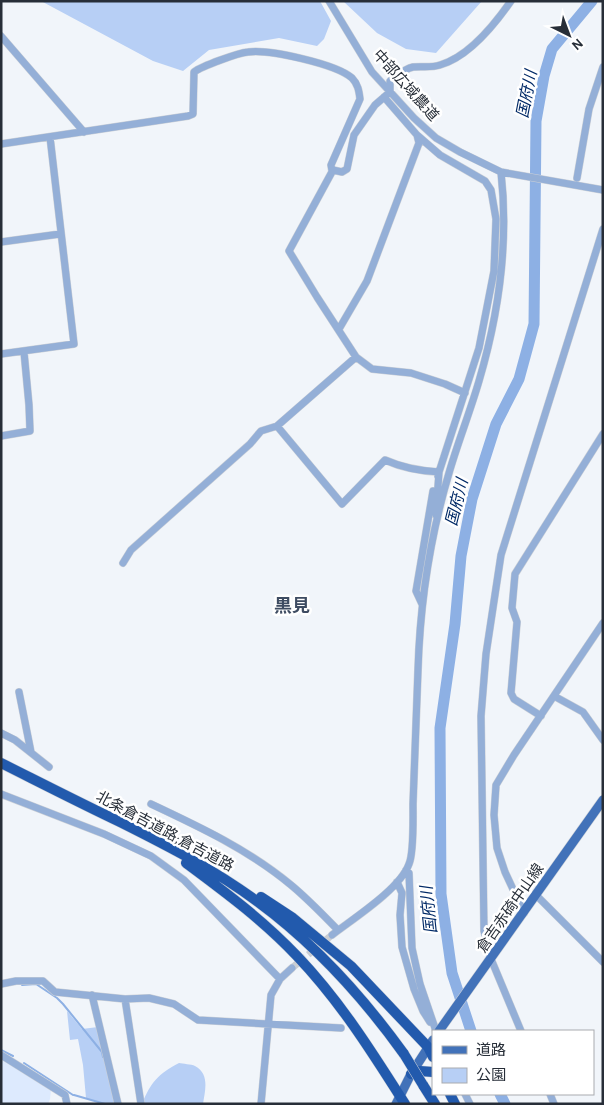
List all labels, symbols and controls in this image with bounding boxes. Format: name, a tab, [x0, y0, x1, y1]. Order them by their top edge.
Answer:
north arrow	[544, 10, 594, 60]
text: N	[569, 35, 585, 52]
street label: 中部広域農道	[370, 46, 442, 124]
water label: 国府川	[514, 67, 540, 119]
water label: 国府川	[442, 475, 471, 527]
district label: 黒見	[274, 597, 310, 616]
street label: 北条倉吉道路;倉吉道路	[94, 787, 237, 874]
street label: 倉吉赤碕中山線	[473, 860, 547, 956]
water label: 国府川	[417, 883, 439, 935]
legend	[432, 1030, 594, 1095]
text: 道路	[476, 1042, 506, 1058]
text: 公園	[476, 1067, 506, 1083]

